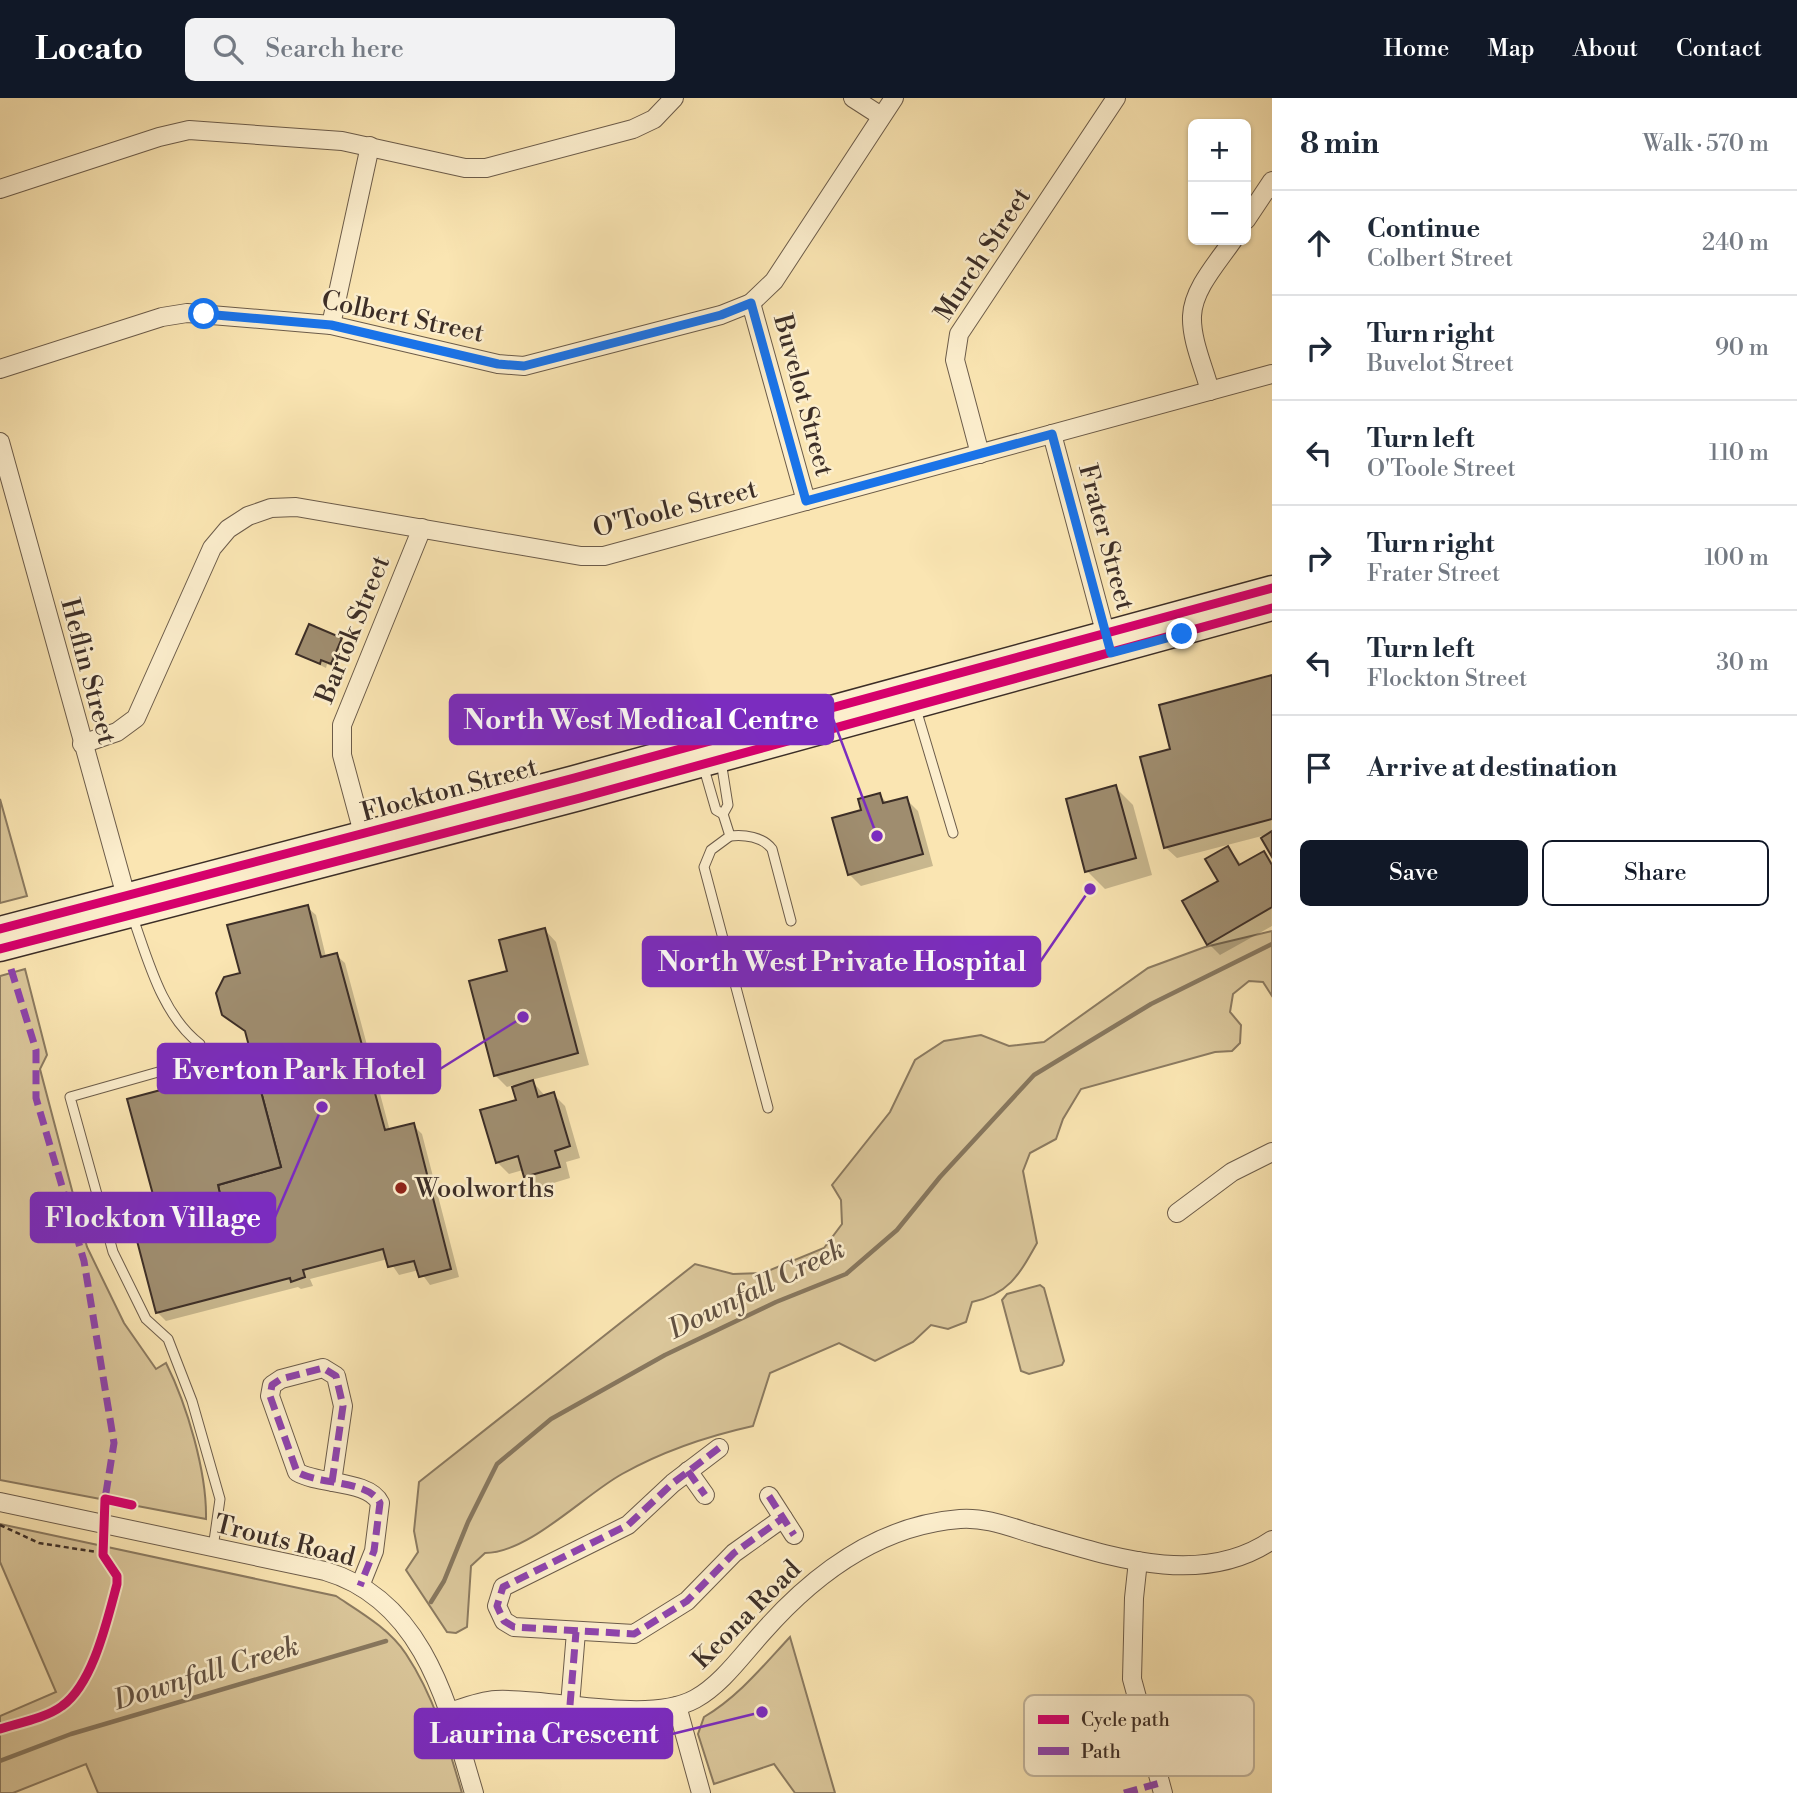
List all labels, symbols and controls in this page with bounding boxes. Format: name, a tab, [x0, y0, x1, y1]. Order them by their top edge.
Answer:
search box	[185, 18, 675, 81]
text: Locato	[35, 29, 143, 70]
icon: search	[209, 30, 247, 68]
text: Search here	[265, 33, 404, 65]
text: Home	[1384, 34, 1449, 64]
text: Map	[1487, 34, 1535, 64]
text: About	[1573, 34, 1638, 64]
text: Contact	[1676, 34, 1762, 64]
map controls	[1188, 119, 1251, 245]
button: +	[1188, 119, 1251, 182]
text: 8 min	[1300, 125, 1379, 163]
text: Walk · 570 m	[1643, 130, 1769, 158]
street label: Murch Street	[928, 182, 1038, 327]
button: −	[1188, 182, 1251, 245]
text: Continue	[1367, 213, 1480, 245]
icon: ahead	[1300, 224, 1338, 262]
text: 240 m	[1702, 229, 1769, 257]
text: Colbert Street	[1367, 245, 1513, 273]
street label: Colbert Street	[319, 284, 487, 350]
route start	[188, 298, 219, 329]
street label: Buvelot Street	[766, 310, 840, 480]
text: Turn right	[1367, 318, 1495, 350]
icon: right	[1300, 329, 1338, 367]
text: 90 m	[1715, 334, 1769, 362]
text: Buvelot Street	[1367, 350, 1514, 378]
text: Turn left	[1367, 423, 1475, 455]
icon: left	[1300, 434, 1338, 472]
text: 110 m	[1709, 439, 1769, 467]
text: O'Toole Street	[1367, 455, 1516, 483]
street label: Frater Street	[1071, 460, 1141, 614]
street label: O'Toole Street	[590, 473, 761, 545]
text: Turn right	[1367, 528, 1495, 560]
icon: right	[1300, 539, 1338, 577]
text: 100 m	[1704, 544, 1769, 572]
street label: Bartok Street	[308, 551, 397, 709]
text: Frater Street	[1367, 560, 1500, 588]
street label: Heflin Street	[53, 595, 123, 748]
route end	[1166, 618, 1197, 649]
text: Turn left	[1367, 633, 1475, 665]
icon: left	[1300, 644, 1338, 682]
text: 30 m	[1716, 649, 1769, 677]
text: Flockton Street	[1367, 665, 1527, 693]
callout: North West Medical Centre	[450, 695, 833, 744]
text: North West Medical Centre	[463, 703, 819, 738]
icon: arrive	[1300, 749, 1338, 787]
street label: Flockton Street	[358, 751, 541, 829]
text: Arrive at destination	[1367, 752, 1617, 784]
button: Save	[1300, 840, 1528, 906]
button: Share	[1542, 840, 1769, 906]
callout: North West Private Hospital	[643, 937, 1040, 986]
text: North West Private Hospital	[658, 945, 1026, 980]
callout: Everton Park Hotel	[158, 1044, 440, 1093]
text: Everton Park Hotel	[172, 1053, 426, 1088]
place label: Woolworths	[414, 1173, 554, 1205]
marker: Woolworths	[393, 1180, 409, 1196]
callout: Flockton Village	[31, 1193, 275, 1242]
text: Flockton Village	[45, 1201, 261, 1236]
water label: Downfall Creek	[662, 1231, 851, 1348]
street label: Trouts Road	[211, 1508, 359, 1574]
street label: Keona Road	[686, 1553, 808, 1676]
water label: Downfall Creek	[108, 1629, 304, 1719]
legend	[1024, 1695, 1254, 1776]
text: Cycle path	[1081, 1708, 1170, 1732]
callout: Laurina Crescent	[415, 1709, 672, 1758]
text: Laurina Crescent	[429, 1717, 660, 1752]
text: Path	[1081, 1740, 1121, 1764]

